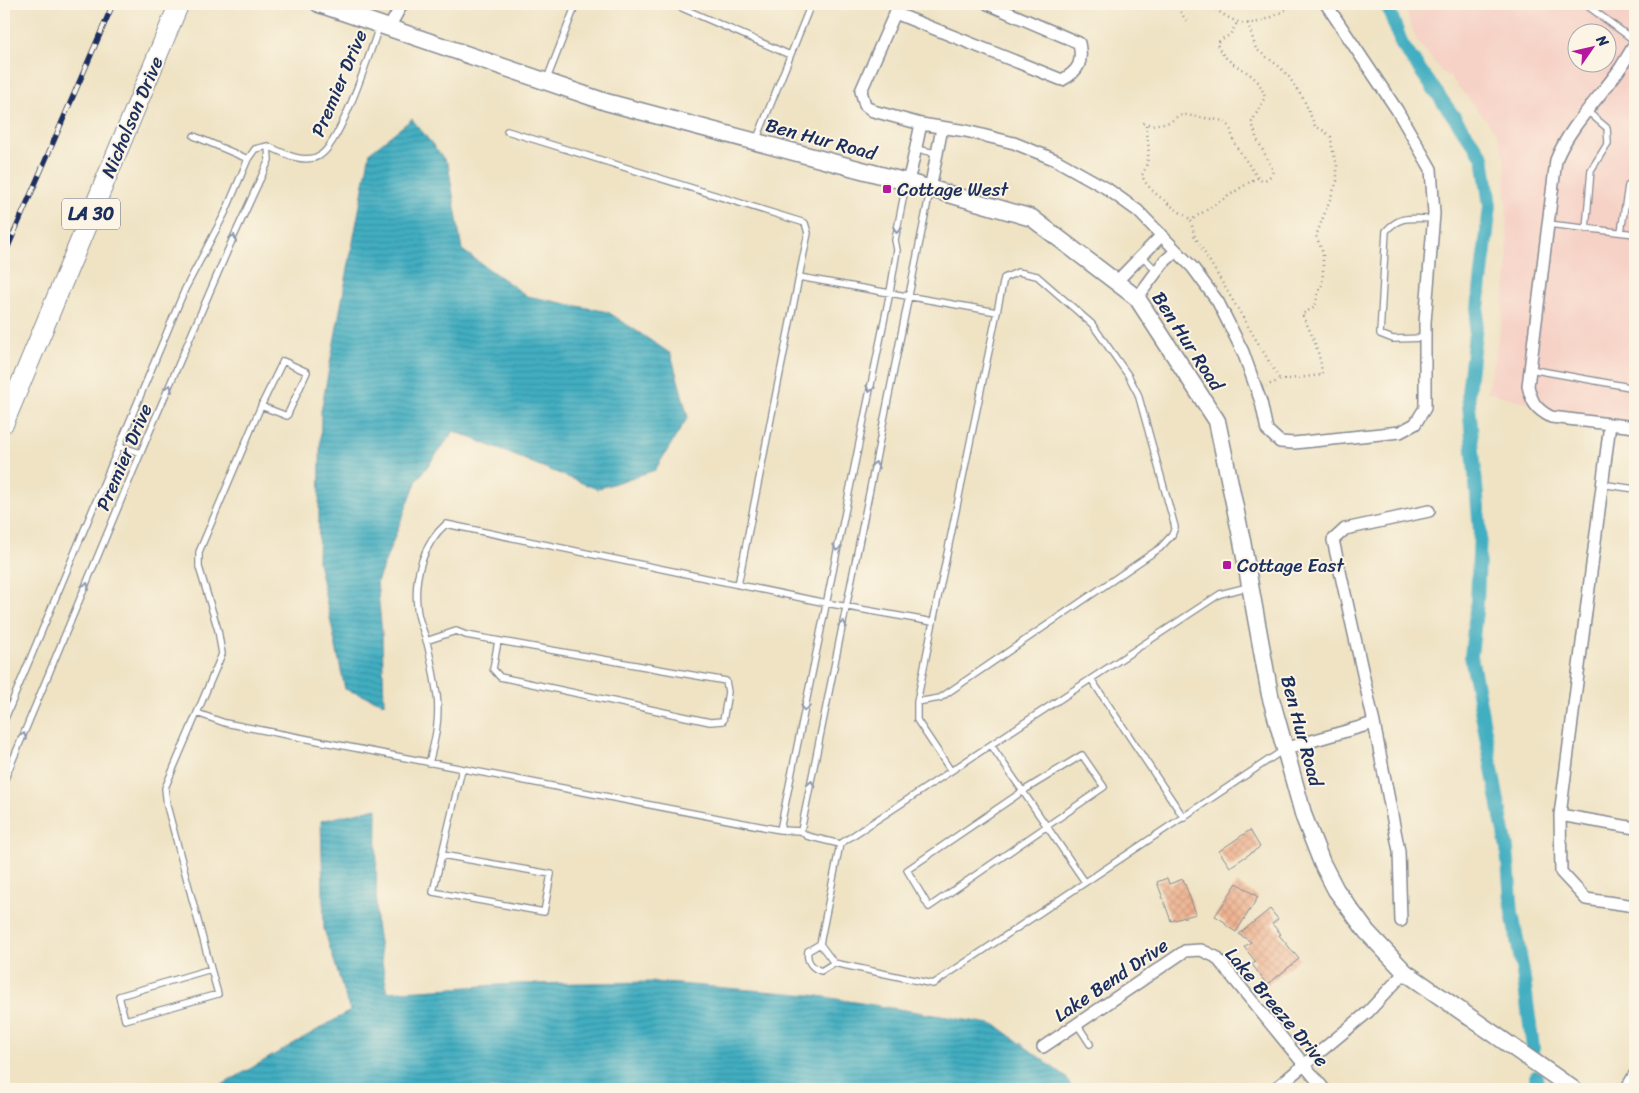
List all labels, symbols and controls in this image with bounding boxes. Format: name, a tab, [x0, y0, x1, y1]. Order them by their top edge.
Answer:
north arrow	[1566, 22, 1616, 72]
street label: Premier Drive	[302, 24, 377, 142]
text: N	[1589, 29, 1616, 52]
street label: Nicholson Drive	[92, 51, 173, 183]
street label: Ben Hur Road	[762, 108, 882, 170]
place label: Cottage West	[897, 173, 1010, 206]
marker: Cottage West	[881, 183, 893, 195]
road number: LA 30	[62, 198, 120, 230]
one-way arrow	[892, 225, 902, 234]
one-way arrow	[226, 234, 237, 243]
street label: Ben Hur Road	[1143, 284, 1234, 399]
one-way arrow	[163, 384, 174, 393]
one-way arrow	[865, 385, 876, 394]
street label: Premier Drive	[87, 398, 162, 516]
one-way arrow	[869, 461, 880, 469]
one-way arrow	[832, 544, 843, 553]
place label: Cottage East	[1237, 549, 1345, 582]
marker: Cottage East	[1221, 559, 1233, 571]
one-way arrow	[80, 582, 90, 591]
one-way arrow	[838, 620, 848, 629]
street label: Ben Hur Road	[1271, 672, 1333, 792]
one-way arrow	[800, 703, 810, 712]
one-way arrow	[16, 732, 27, 741]
one-way arrow	[805, 779, 816, 788]
street label: Lake Bend Drive	[1047, 929, 1175, 1031]
street label: Lake Breeze Drive	[1217, 939, 1338, 1075]

